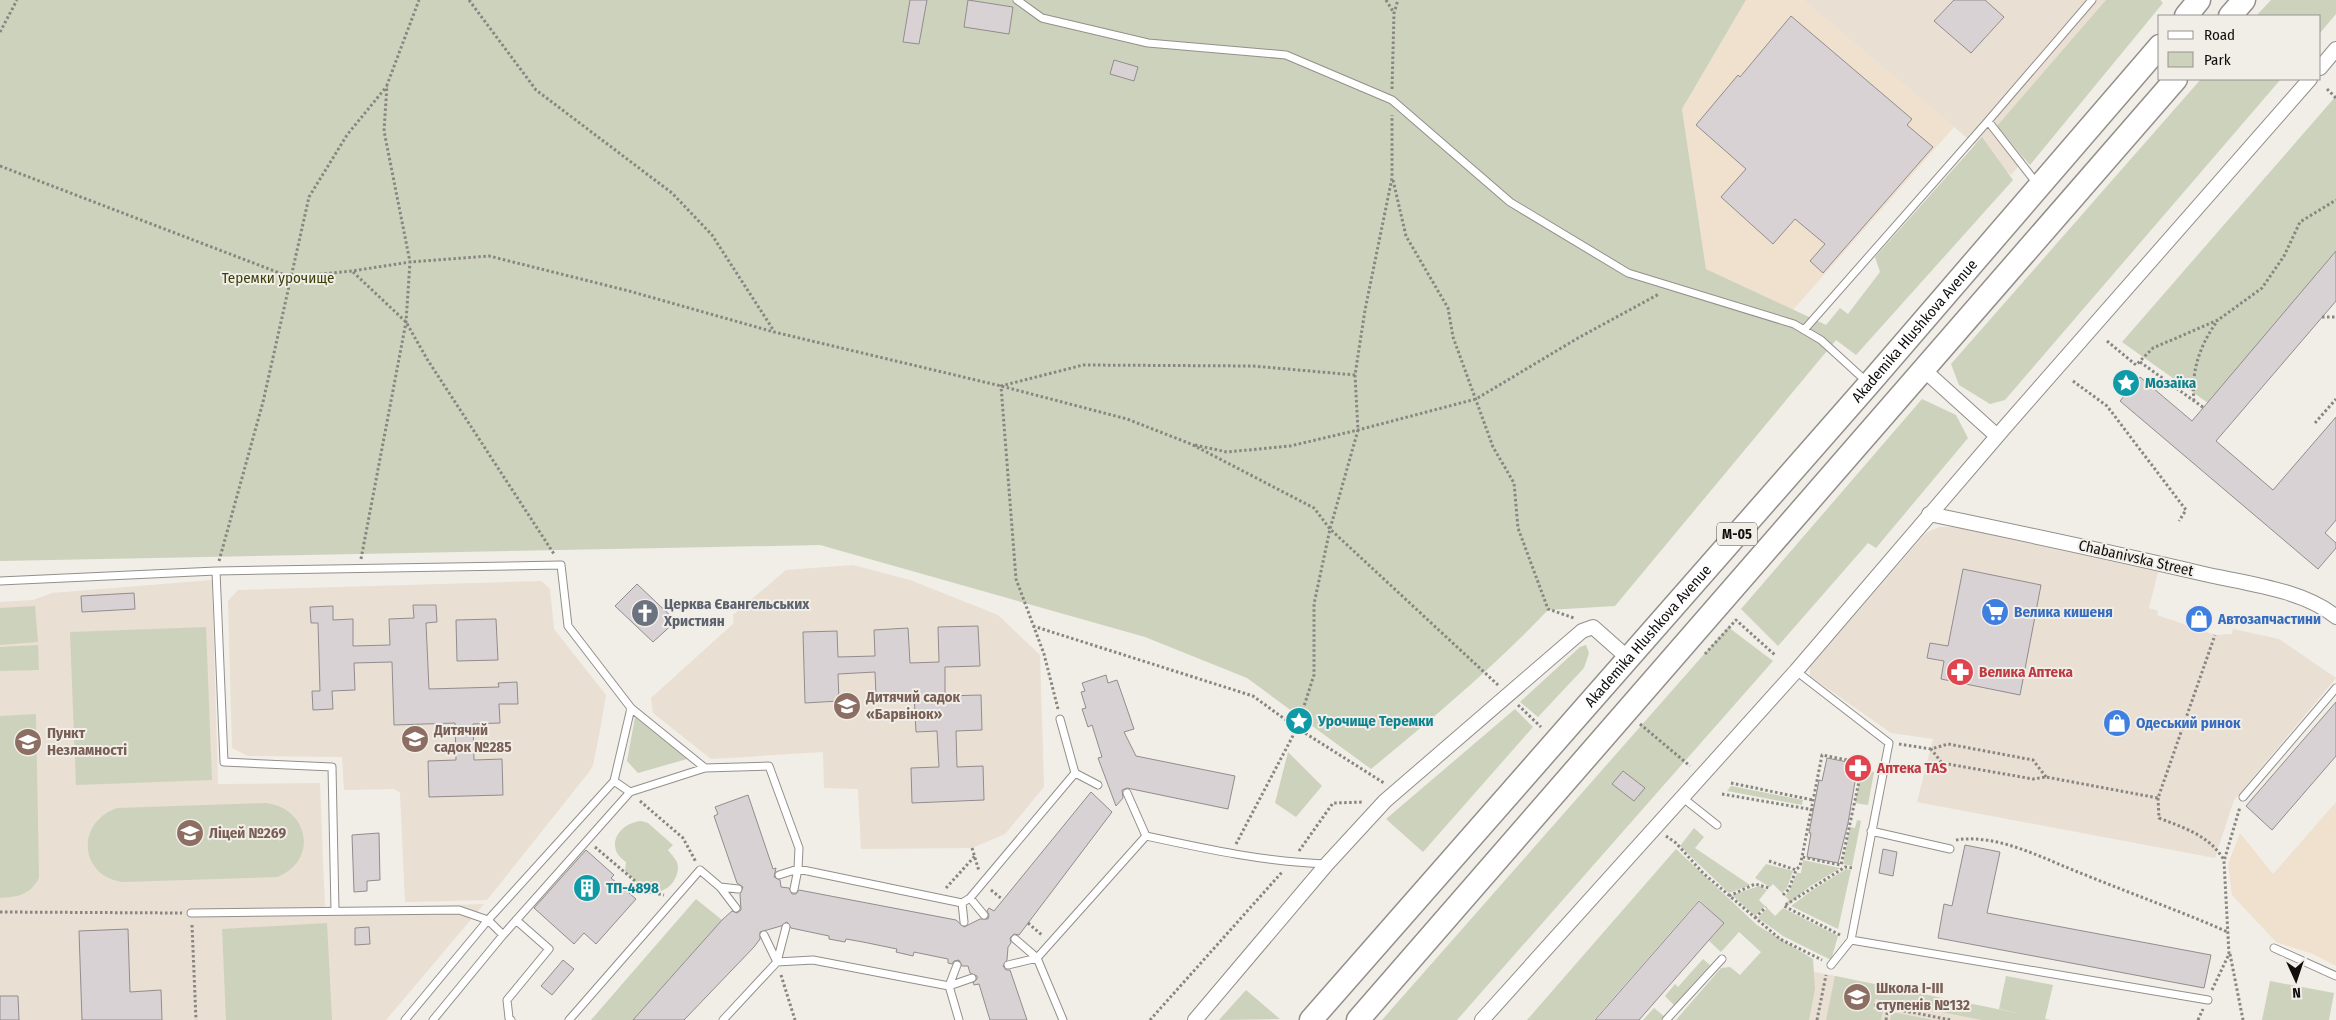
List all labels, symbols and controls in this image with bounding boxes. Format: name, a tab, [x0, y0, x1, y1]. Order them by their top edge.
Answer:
legend	[2158, 15, 2321, 80]
text: Road	[2204, 26, 2235, 44]
text: Park	[2204, 51, 2231, 69]
street label: Akademika Hlushkova Avenue	[1848, 256, 1981, 406]
park label: Теремки урочище	[222, 269, 334, 287]
place icon: Мозаїка	[2111, 368, 2141, 398]
place label: Мозаїка	[2145, 374, 2197, 392]
road number: М-05	[1717, 522, 1757, 546]
street label: Chabanivska Street	[2077, 536, 2195, 580]
street label: Akademika Hlushkova Avenue	[1581, 561, 1715, 711]
place label: Церква Євангельських Християн	[663, 595, 810, 630]
supermarket icon: Велика кишеня	[1980, 597, 2010, 627]
church icon: Церква Євангельських Християн	[630, 598, 660, 628]
place label: Велика кишеня	[2014, 603, 2113, 621]
shop icon: Автозапчастини	[2184, 604, 2214, 634]
place label: Автозапчастини	[2217, 610, 2321, 628]
pharmacy icon: Велика Аптека	[1945, 657, 1975, 687]
place label: Велика Аптека	[1979, 663, 2073, 681]
place label: Дитячий садок «Барвінок»	[865, 688, 961, 723]
school or university icon: Дитячий садок «Барвінок»	[832, 691, 862, 721]
place icon: Урочище Теремки	[1284, 706, 1314, 736]
shop icon: Одеський ринок	[2102, 708, 2132, 738]
place label: Урочище Теремки	[1317, 712, 1434, 730]
place label: Одеський ринок	[2136, 714, 2241, 732]
place label: Дитячий садок №285	[433, 721, 512, 756]
place label: Пункт Незламності	[47, 724, 127, 759]
school or university icon: Дитячий садок №285	[400, 724, 430, 754]
school or university icon: Пункт Незламності	[13, 727, 43, 757]
pharmacy icon: Аптека TAS	[1843, 753, 1873, 783]
place label: Аптека TAS	[1876, 759, 1947, 777]
school or university icon: Ліцей №269	[175, 818, 205, 848]
place label: Ліцей №269	[209, 824, 286, 842]
building icon: ТП-4898	[572, 873, 602, 903]
place label: ТП-4898	[606, 879, 659, 897]
north arrow	[2271, 955, 2321, 1005]
place label: Школа І-ІІІ ступенів №132	[1876, 979, 1970, 1014]
school or university icon: Школа І-ІІІ ступенів №132	[1842, 982, 1872, 1012]
text: N	[2292, 984, 2301, 1001]

